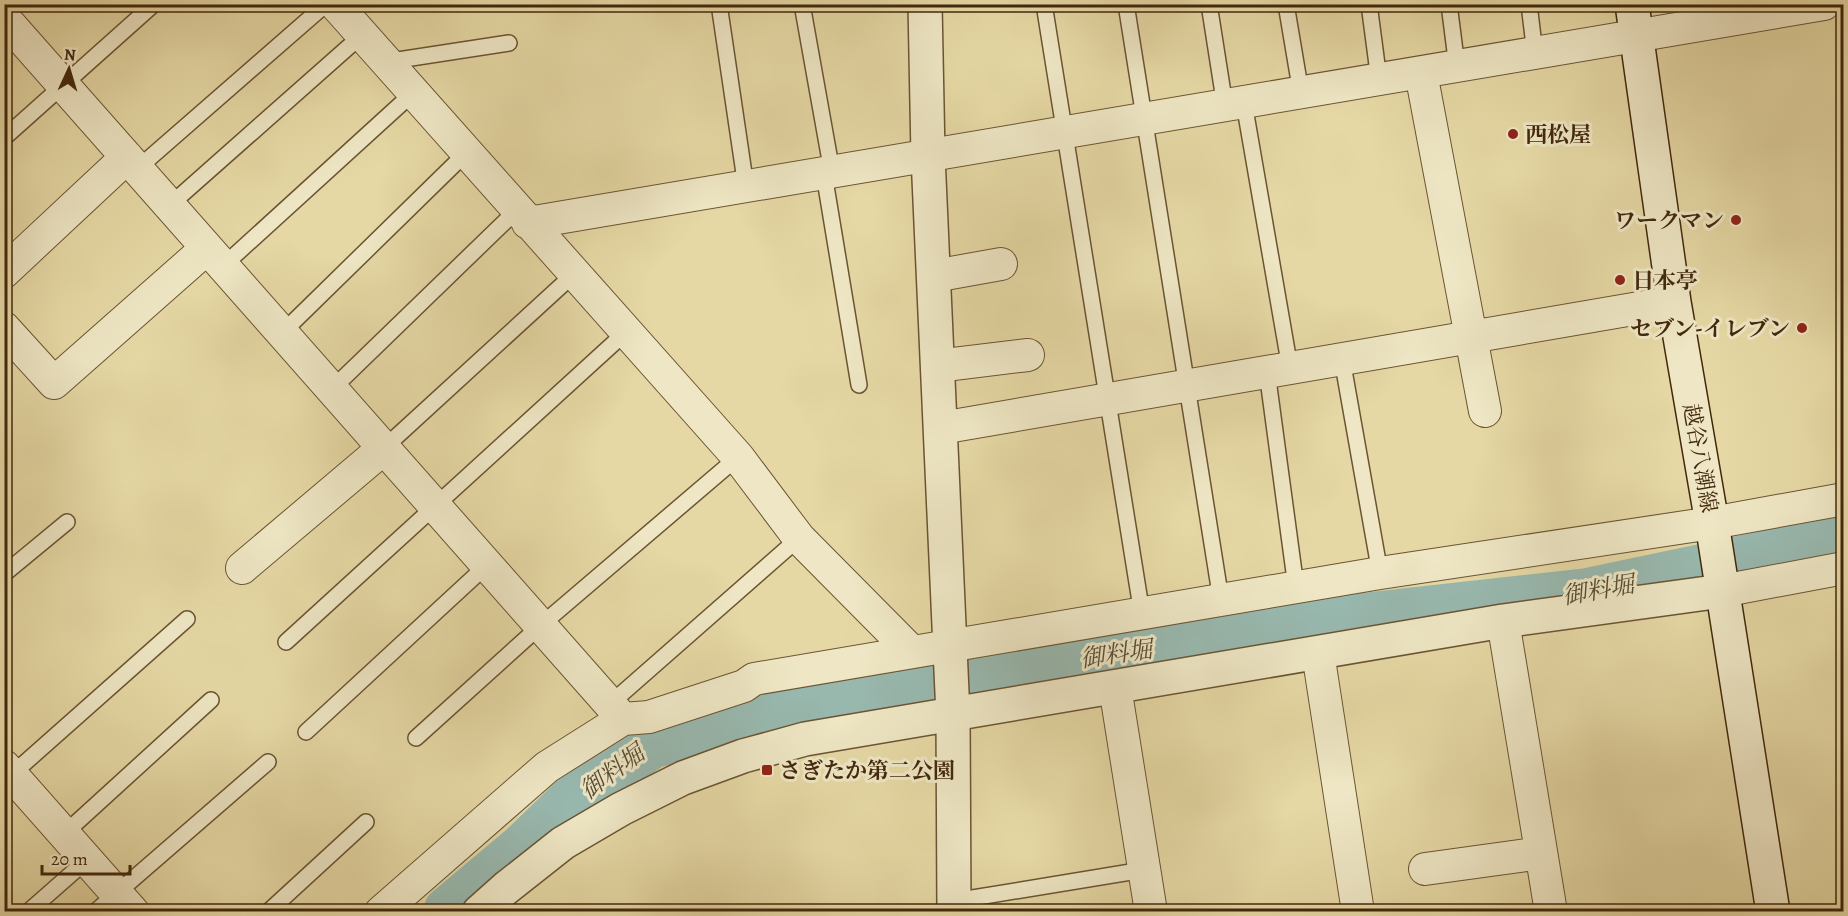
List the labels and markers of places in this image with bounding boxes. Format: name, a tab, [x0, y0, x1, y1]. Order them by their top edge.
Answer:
place label: 西松屋	[1525, 120, 1591, 150]
marker: 西松屋	[1506, 127, 1520, 141]
place label: ワークマン	[1614, 206, 1724, 236]
marker: ワークマン	[1729, 213, 1743, 227]
place label: 日本亭	[1632, 266, 1698, 296]
marker: 日本亭	[1613, 273, 1627, 287]
place label: セブン-イレブン	[1630, 314, 1790, 344]
marker: セブン-イレブン	[1795, 321, 1809, 335]
place label: さぎたか第二公園	[779, 756, 955, 786]
marker: さぎたか第二公園	[760, 763, 774, 777]

